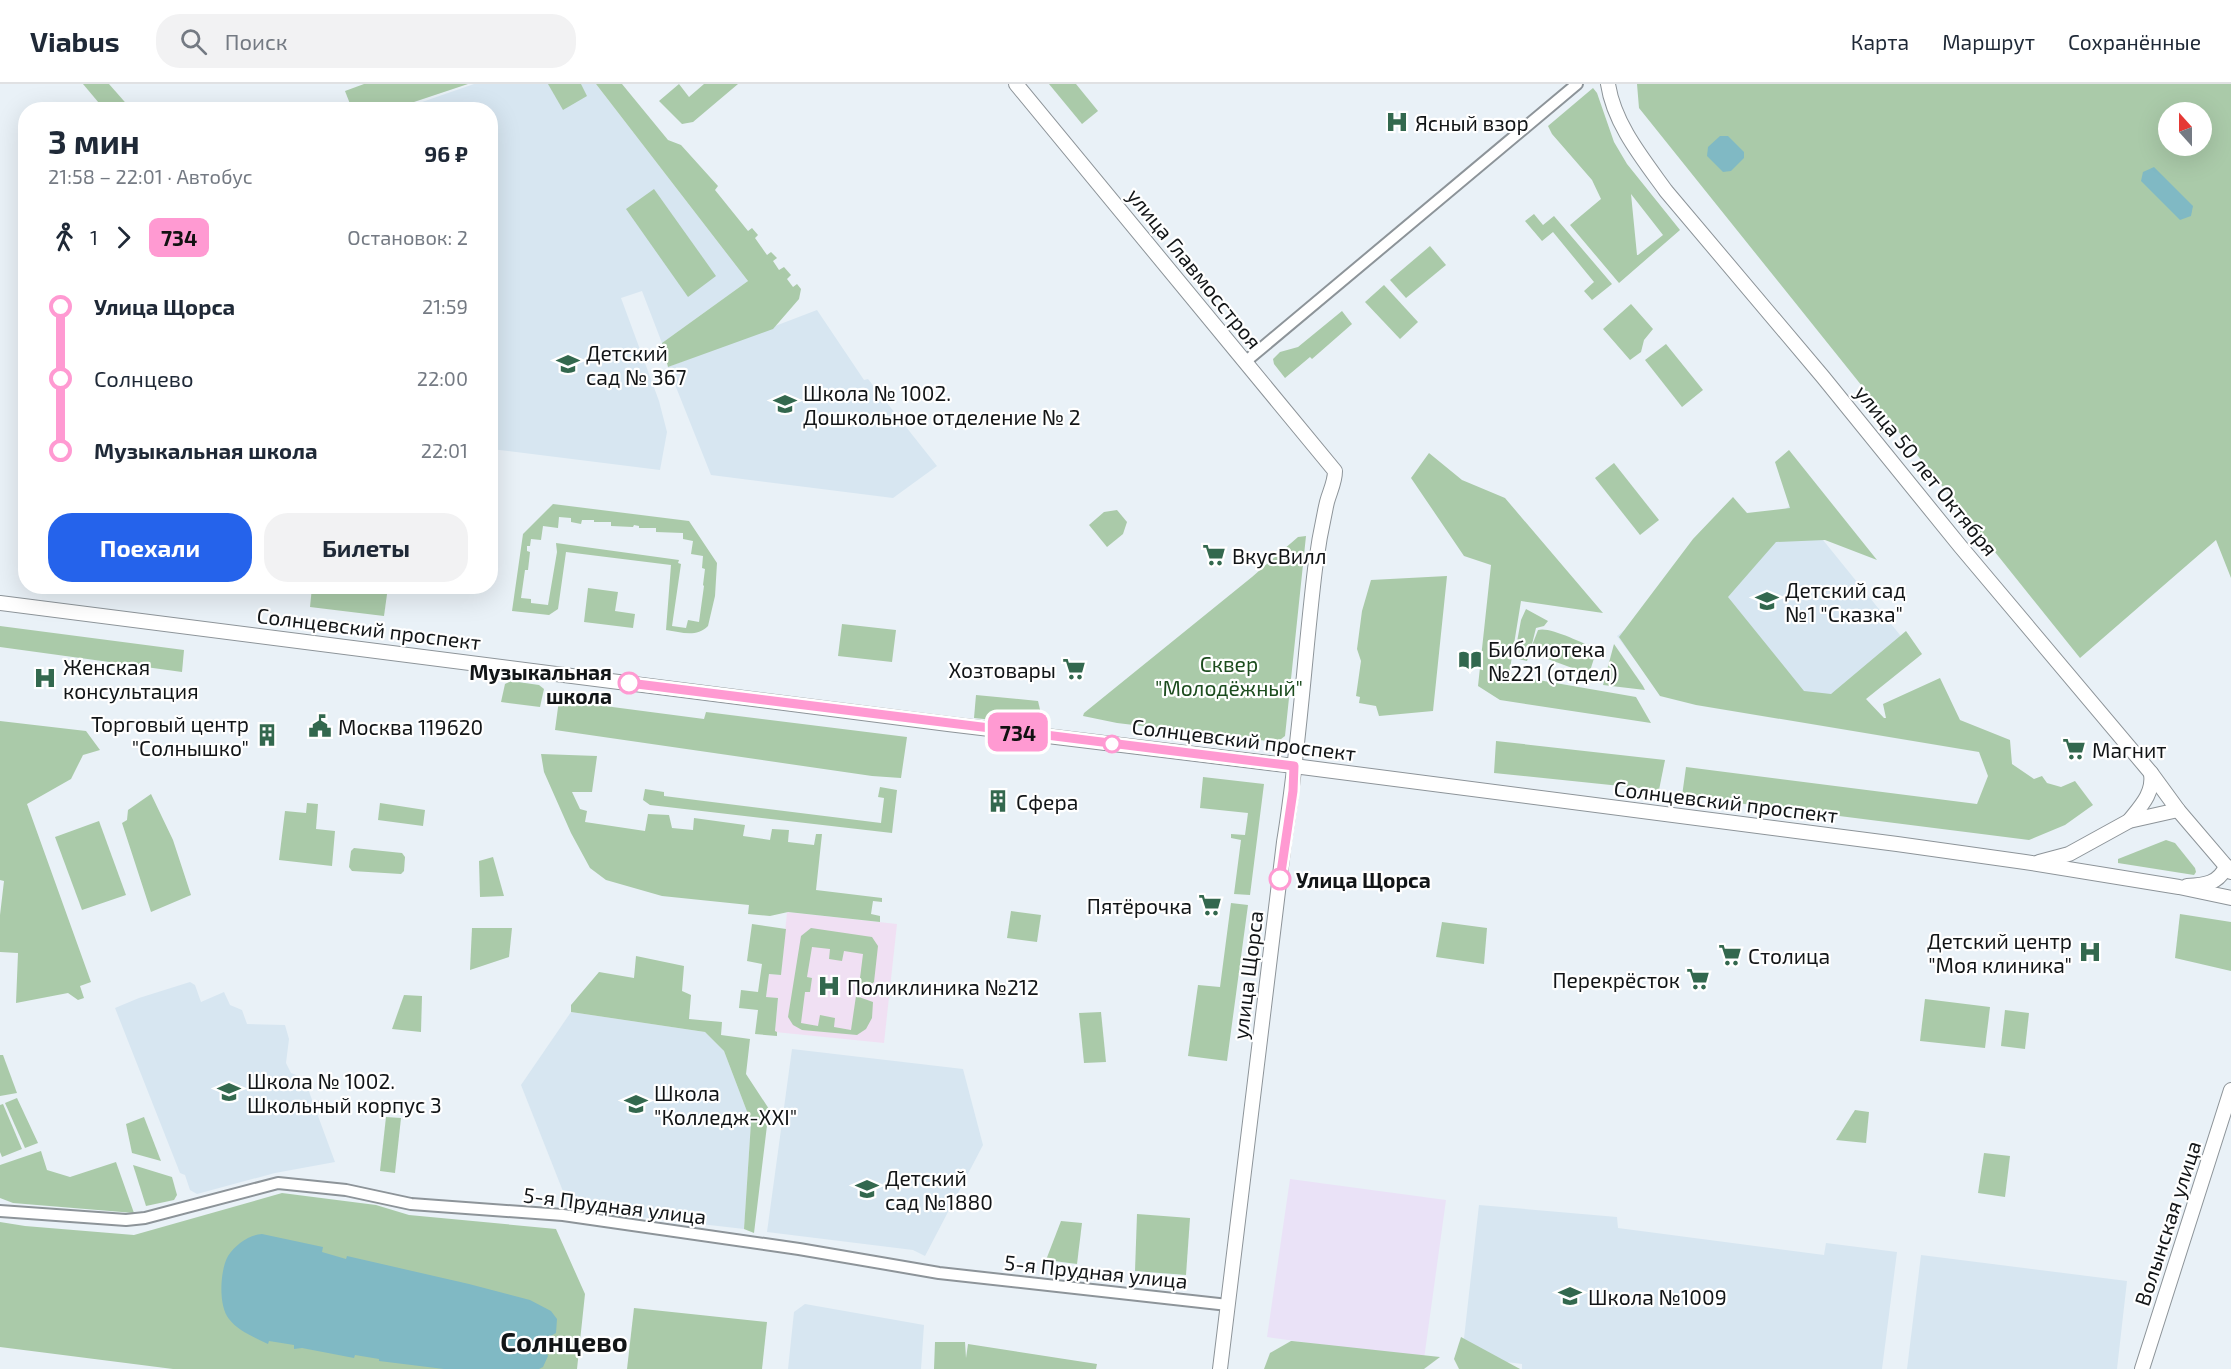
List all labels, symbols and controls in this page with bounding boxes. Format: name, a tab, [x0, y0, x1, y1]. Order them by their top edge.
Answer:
search box	[156, 14, 576, 68]
text: Viabus	[30, 24, 120, 58]
icon: search	[177, 25, 210, 58]
text: Поиск	[225, 28, 288, 54]
text: Карта	[1851, 29, 1909, 54]
text: Маршрут	[1942, 29, 2035, 54]
text: Сохранённые	[2068, 29, 2201, 54]
north arrow	[2158, 102, 2212, 156]
map controls	[2158, 102, 2212, 156]
hospital icon: Ясный взор	[1384, 109, 1410, 135]
place label: Ясный взор	[1415, 110, 1529, 135]
text: 3 мин	[48, 121, 140, 161]
text: 96 ₽	[424, 140, 468, 166]
text: 21:58 – 22:01 · Автобус	[48, 164, 253, 188]
street label: улица Главмосстроя	[1122, 183, 1267, 354]
icon: walk	[48, 221, 81, 254]
icon: forward	[107, 221, 140, 254]
text: 1	[90, 225, 98, 249]
text: 734	[161, 225, 197, 250]
text: Остановок: 2	[347, 225, 468, 249]
text: Улица Щорса	[94, 293, 235, 319]
text: 21:59	[422, 294, 468, 318]
place label: Детский сад № 367	[586, 340, 687, 389]
school or university icon: Детский сад № 367	[555, 351, 581, 377]
text: Солнцево	[94, 365, 194, 391]
text: 22:00	[417, 366, 468, 390]
place label: Школа № 1002. Дошкольное отделение № 2	[803, 380, 1081, 429]
street label: улица 50 лет Октября	[1850, 380, 2004, 561]
school or university icon: Школа № 1002. Дошкольное отделение № 2	[772, 391, 798, 417]
text: Музыкальная школа	[94, 437, 318, 463]
text: 22:01	[421, 438, 468, 462]
button: Поехали	[48, 513, 252, 582]
button: Билеты	[264, 513, 468, 582]
supermarket icon: ВкусВилл	[1201, 542, 1227, 568]
place label: ВкусВилл	[1232, 543, 1327, 569]
place label: Детский сад №1 "Сказка"	[1785, 577, 1906, 626]
school or university icon: Детский сад №1 "Сказка"	[1754, 588, 1780, 614]
street label: Солнцевский проспект	[256, 602, 482, 654]
place label: Библиотека №221 (отдел)	[1488, 636, 1617, 685]
library icon: Библиотека №221 (отдел)	[1457, 647, 1483, 673]
park label: Сквер "Молодёжный"	[1155, 651, 1303, 700]
place label: Женская консультация	[63, 654, 199, 704]
supermarket icon: Хозтовары	[1061, 656, 1087, 682]
place label: Хозтовары	[948, 657, 1056, 682]
place label: Музыкальная школа	[469, 659, 612, 708]
hospital icon: Женская консультация	[32, 665, 58, 691]
marker: Музыкальная школа	[618, 672, 640, 694]
place label: Торговый центр "Солнышко"	[91, 711, 249, 760]
line badge: 734	[984, 712, 1052, 752]
public building icon: Москва 119620	[307, 713, 333, 739]
street label: Солнцевский проспект	[1131, 713, 1357, 765]
place label: Москва 119620	[338, 714, 483, 739]
text: 734	[1000, 720, 1036, 745]
building icon: Торговый центр "Солнышко"	[254, 722, 280, 748]
unlabelled marker	[1103, 735, 1121, 753]
supermarket icon: Магнит	[2061, 736, 2087, 762]
place label: Магнит	[2092, 737, 2167, 762]
street label: Солнцевский проспект	[1613, 775, 1839, 827]
building icon: Сфера	[985, 788, 1011, 814]
place label: Сфера	[1016, 789, 1078, 814]
place label: Улица Щорса	[1296, 867, 1431, 892]
marker: Улица Щорса	[1269, 868, 1291, 890]
supermarket icon: Пятёрочка	[1197, 892, 1223, 918]
place label: Пятёрочка	[1087, 893, 1192, 918]
street label: улица Щорса	[1227, 909, 1268, 1041]
place label: Детский центр "Моя клиника"	[1927, 928, 2072, 977]
hospital icon: Детский центр "Моя клиника"	[2077, 939, 2103, 965]
supermarket icon: Столица	[1717, 942, 1743, 968]
place label: Столица	[1748, 943, 1830, 968]
supermarket icon: Перекрёсток	[1685, 966, 1711, 992]
place label: Перекрёсток	[1552, 967, 1680, 992]
hospital icon: Поликлиника №212	[816, 973, 842, 999]
place label: Поликлиника №212	[847, 974, 1039, 999]
place label: Школа № 1002. Школьный корпус 3	[247, 1068, 442, 1118]
school or university icon: Школа № 1002. Школьный корпус 3	[216, 1079, 242, 1105]
place label: Школа "Колледж-XXI"	[654, 1080, 797, 1129]
school or university icon: Школа "Колледж-XXI"	[623, 1091, 649, 1117]
street label: Волынская улица	[2129, 1137, 2206, 1309]
place label: Детский сад №1880	[885, 1165, 993, 1214]
school or university icon: Детский сад №1880	[854, 1176, 880, 1202]
street label: 5-я Прудная улица	[522, 1181, 708, 1230]
street label: 5-я Прудная улица	[1003, 1249, 1189, 1294]
school or university icon: Школа №1009	[1557, 1283, 1583, 1309]
place label: Школа №1009	[1588, 1284, 1727, 1309]
district label: Солнцево	[500, 1325, 628, 1357]

